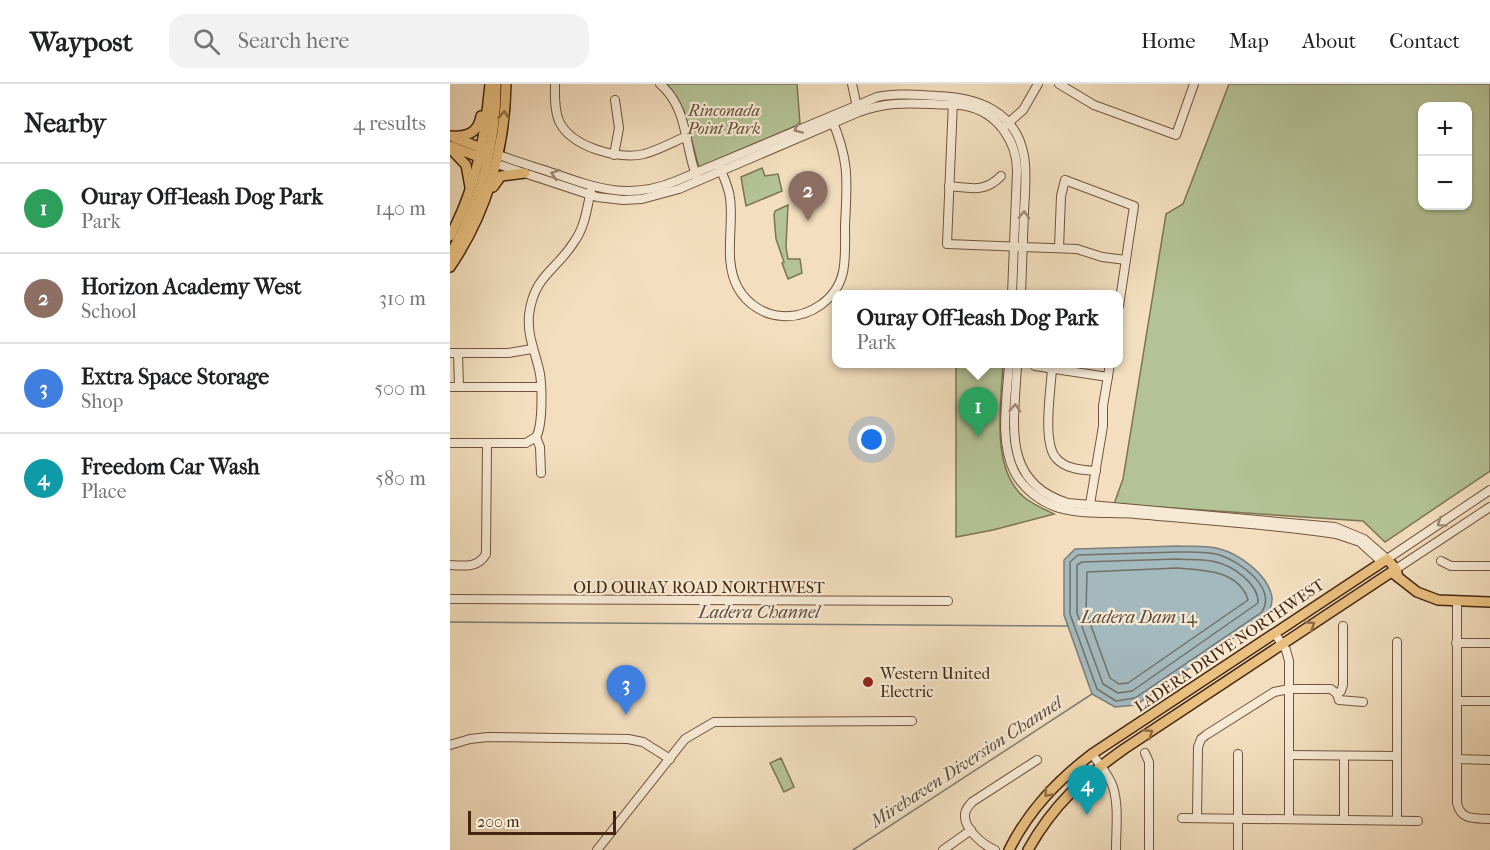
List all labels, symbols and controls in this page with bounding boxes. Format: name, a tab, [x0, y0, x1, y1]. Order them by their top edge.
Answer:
search box	[169, 14, 589, 68]
text: Waypost	[30, 25, 133, 58]
icon: search	[190, 25, 223, 58]
text: Search here	[238, 28, 349, 54]
text: Home	[1141, 29, 1196, 53]
text: Map	[1229, 29, 1269, 53]
text: About	[1302, 29, 1356, 53]
text: Contact	[1389, 29, 1460, 53]
park label: Rinconada Point Park	[686, 101, 761, 138]
map controls	[1418, 102, 1472, 210]
button: +	[1418, 102, 1472, 156]
text: Nearby	[24, 108, 106, 139]
one-way arrow	[498, 110, 511, 119]
text: 4 results	[353, 112, 426, 135]
one-way arrow	[793, 122, 804, 134]
button: −	[1418, 156, 1472, 210]
one-way arrow	[550, 169, 561, 182]
pin: 2	[788, 172, 828, 221]
text: Ouray Off-leash Dog Park	[81, 184, 323, 210]
text: 1	[40, 197, 47, 220]
text: 140 m	[375, 197, 426, 220]
text: Park	[81, 210, 121, 233]
one-way arrow	[1018, 211, 1030, 220]
text: Horizon Academy West	[81, 274, 301, 300]
text: 2	[38, 287, 49, 310]
text: 310 m	[379, 287, 426, 310]
popup	[832, 290, 1123, 368]
text: School	[81, 300, 137, 323]
text: Ouray Off-leash Dog Park	[857, 305, 1098, 331]
text: Park	[857, 331, 896, 354]
text: Extra Space Storage	[81, 364, 269, 390]
text: 3	[39, 377, 48, 400]
text: 500 m	[374, 377, 426, 400]
pin: 1	[958, 388, 998, 437]
text: Shop	[81, 390, 123, 413]
one-way arrow	[1009, 404, 1022, 413]
your location	[857, 425, 886, 454]
text: Freedom Car Wash	[81, 454, 260, 480]
text: 4	[38, 467, 49, 490]
text: 580 m	[375, 467, 426, 490]
text: Place	[81, 480, 127, 503]
one-way arrow	[1437, 515, 1447, 527]
street label: LADERA DRIVE NORTHWEST	[1131, 575, 1328, 716]
street label: OLD OURAY ROAD NORTHWEST	[573, 578, 825, 597]
water label: Ladera Channel	[696, 602, 822, 623]
water label: Ladera Dam 14	[1079, 607, 1198, 628]
one-way arrow	[1305, 621, 1316, 632]
place label: Western United Electric	[879, 664, 991, 701]
pin: 3	[606, 666, 645, 715]
marker: Western United Electric	[861, 675, 875, 689]
water label: Mirehaven Diversion Channel	[865, 691, 1068, 833]
one-way arrow	[1142, 729, 1153, 740]
pin: 4	[1068, 766, 1106, 815]
one-way arrow	[1044, 786, 1055, 796]
scale bar	[468, 808, 616, 836]
text: 200 m	[477, 812, 520, 831]

